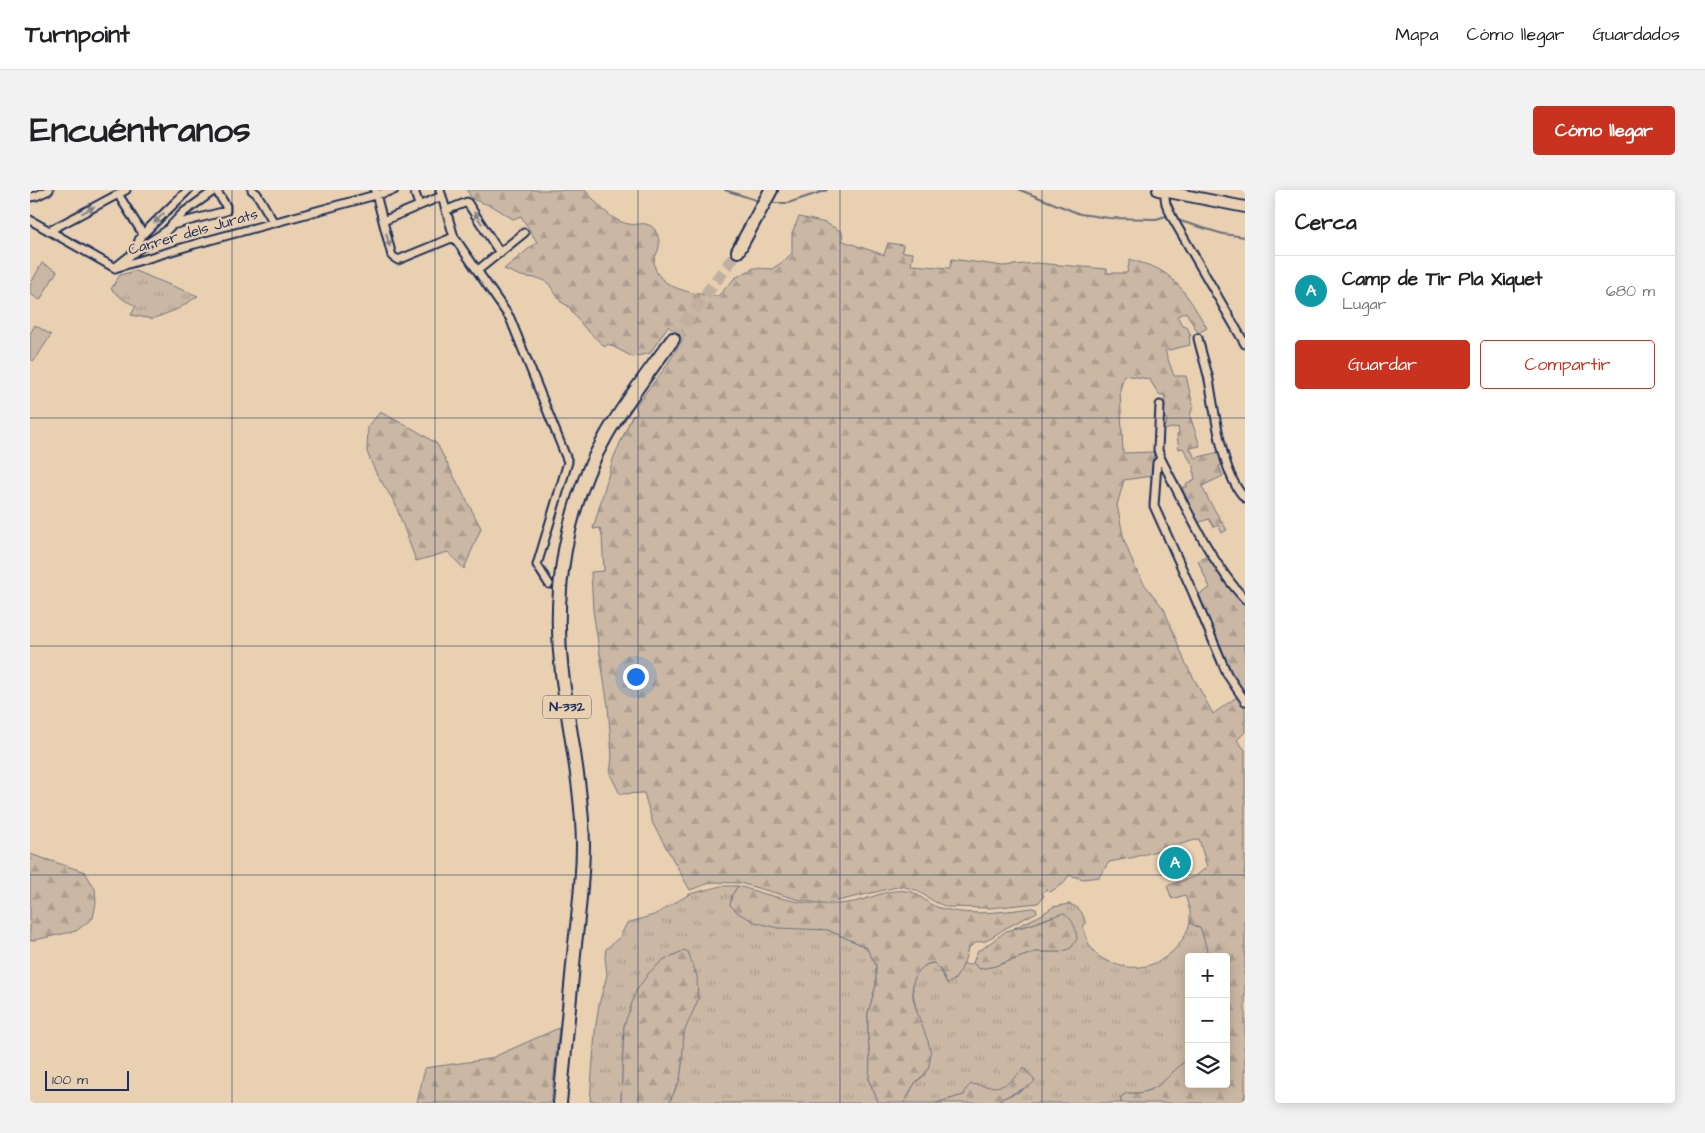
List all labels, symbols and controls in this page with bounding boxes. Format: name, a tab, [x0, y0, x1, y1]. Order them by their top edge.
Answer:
text: Turnpoint	[25, 18, 130, 52]
text: Mapa	[1395, 22, 1439, 47]
text: Cómo llegar	[1467, 22, 1565, 47]
text: Guardados	[1593, 22, 1680, 47]
text: Encuéntranos	[30, 106, 251, 155]
button: Cómo llegar	[1533, 106, 1675, 155]
street label: Carrer dels Jurats	[126, 203, 261, 261]
one-way arrow	[81, 206, 94, 215]
text: Cerca	[1295, 208, 1357, 237]
one-way arrow	[473, 211, 482, 225]
one-way arrow	[153, 212, 165, 224]
one-way arrow	[384, 232, 392, 248]
text: Camp de Tir Pla Xiquet	[1342, 266, 1543, 293]
text: A	[1306, 280, 1316, 302]
text: 680 m	[1606, 280, 1655, 302]
text: Lugar	[1342, 293, 1386, 315]
button: Guardar	[1295, 340, 1470, 389]
button: Compartir	[1480, 340, 1655, 389]
your location	[623, 664, 649, 690]
road number: N-332	[543, 696, 591, 718]
pin: A	[1159, 844, 1191, 882]
map controls	[1185, 953, 1230, 1088]
button: +	[1185, 953, 1230, 998]
button: −	[1185, 998, 1230, 1043]
button: layers	[1185, 1043, 1230, 1088]
scale bar	[45, 1068, 129, 1091]
text: 100 m	[52, 1070, 88, 1090]

